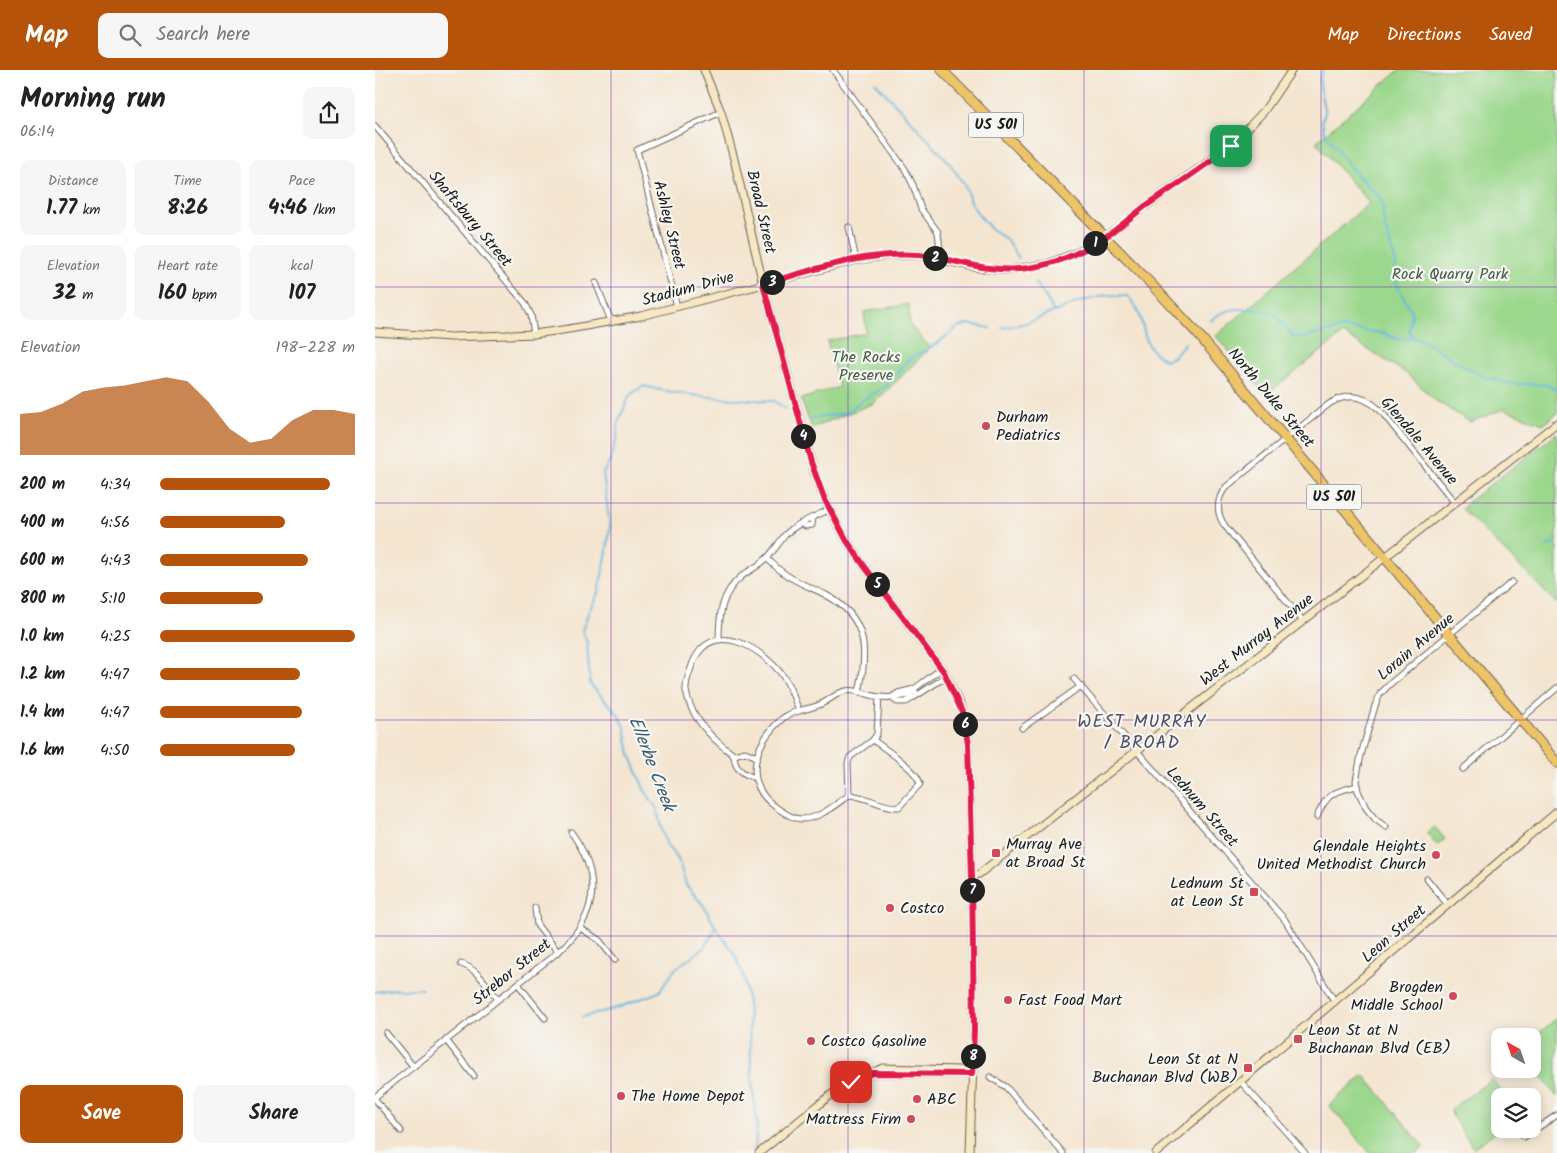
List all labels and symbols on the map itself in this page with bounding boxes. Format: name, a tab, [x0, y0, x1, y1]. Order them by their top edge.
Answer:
road number: US 501	[969, 112, 1023, 138]
pin	[1210, 125, 1252, 167]
street label: Shaftsbury Street	[422, 165, 518, 273]
street label: Broad Street	[739, 168, 783, 257]
street label: Ashley Street	[646, 178, 692, 273]
pin: 1	[1083, 230, 1107, 256]
pin: 2	[923, 246, 947, 270]
park label: Rock Quarry Park	[1392, 262, 1509, 287]
street label: Stadium Drive	[639, 265, 737, 313]
pin: 3	[759, 270, 785, 294]
street label: North Duke Street	[1221, 342, 1321, 454]
park label: The Rocks Preserve	[832, 345, 901, 388]
street label: Glendale Avenue	[1374, 391, 1464, 491]
place label: Durham Pediatrics	[996, 405, 1061, 448]
marker: Durham Pediatrics	[980, 420, 992, 432]
pin: 4	[791, 424, 815, 448]
road number: US 501	[1307, 484, 1361, 510]
pin: 5	[865, 572, 889, 596]
street label: West Murray Avenue	[1195, 587, 1319, 693]
street label: Lorain Avenue	[1372, 607, 1460, 687]
district label: WEST MURRAY / BROAD	[1077, 708, 1207, 758]
water label: Ellerbe Creek	[620, 712, 683, 818]
pin: 6	[953, 712, 977, 736]
street label: Lednum Street	[1160, 761, 1245, 853]
place label: Murray Ave at Broad St	[1006, 832, 1086, 875]
place label: Glendale Heights United Methodist Church	[1256, 834, 1426, 877]
marker: Murray Ave at Broad St	[990, 847, 1002, 859]
marker: Glendale Heights United Methodist Church	[1430, 849, 1442, 861]
place label: Lednum St at Leon St	[1170, 871, 1245, 914]
pin: 7	[959, 878, 985, 902]
marker: Lednum St at Leon St	[1248, 886, 1260, 898]
place label: Costco	[900, 896, 944, 921]
street label: Leon Street	[1356, 898, 1433, 969]
marker: Costco	[884, 902, 896, 914]
street label: Strebor Street	[467, 932, 557, 1012]
place label: Brogden Middle School	[1350, 975, 1443, 1018]
place label: Fast Food Mart	[1018, 988, 1123, 1013]
marker: Brogden Middle School	[1447, 990, 1459, 1002]
marker: Fast Food Mart	[1002, 994, 1014, 1006]
place label: Leon St at N Buchanan Blvd (EB)	[1308, 1018, 1451, 1061]
north arrow	[1491, 1028, 1541, 1078]
place label: Costco Gasoline	[821, 1029, 926, 1054]
marker: Leon St at N Buchanan Blvd (EB)	[1292, 1033, 1304, 1045]
marker: Costco Gasoline	[805, 1035, 817, 1047]
pin: 8	[961, 1044, 985, 1068]
place label: Leon St at N Buchanan Blvd (WB)	[1092, 1047, 1238, 1090]
pin	[830, 1061, 872, 1103]
marker: Leon St at N Buchanan Blvd (WB)	[1242, 1062, 1254, 1074]
place label: The Home Depot	[631, 1084, 745, 1109]
place label: ABC	[927, 1087, 957, 1112]
marker: The Home Depot	[615, 1090, 627, 1102]
marker: ABC	[911, 1093, 923, 1105]
place label: Mattress Firm	[806, 1107, 901, 1132]
marker: Mattress Firm	[905, 1113, 917, 1125]

